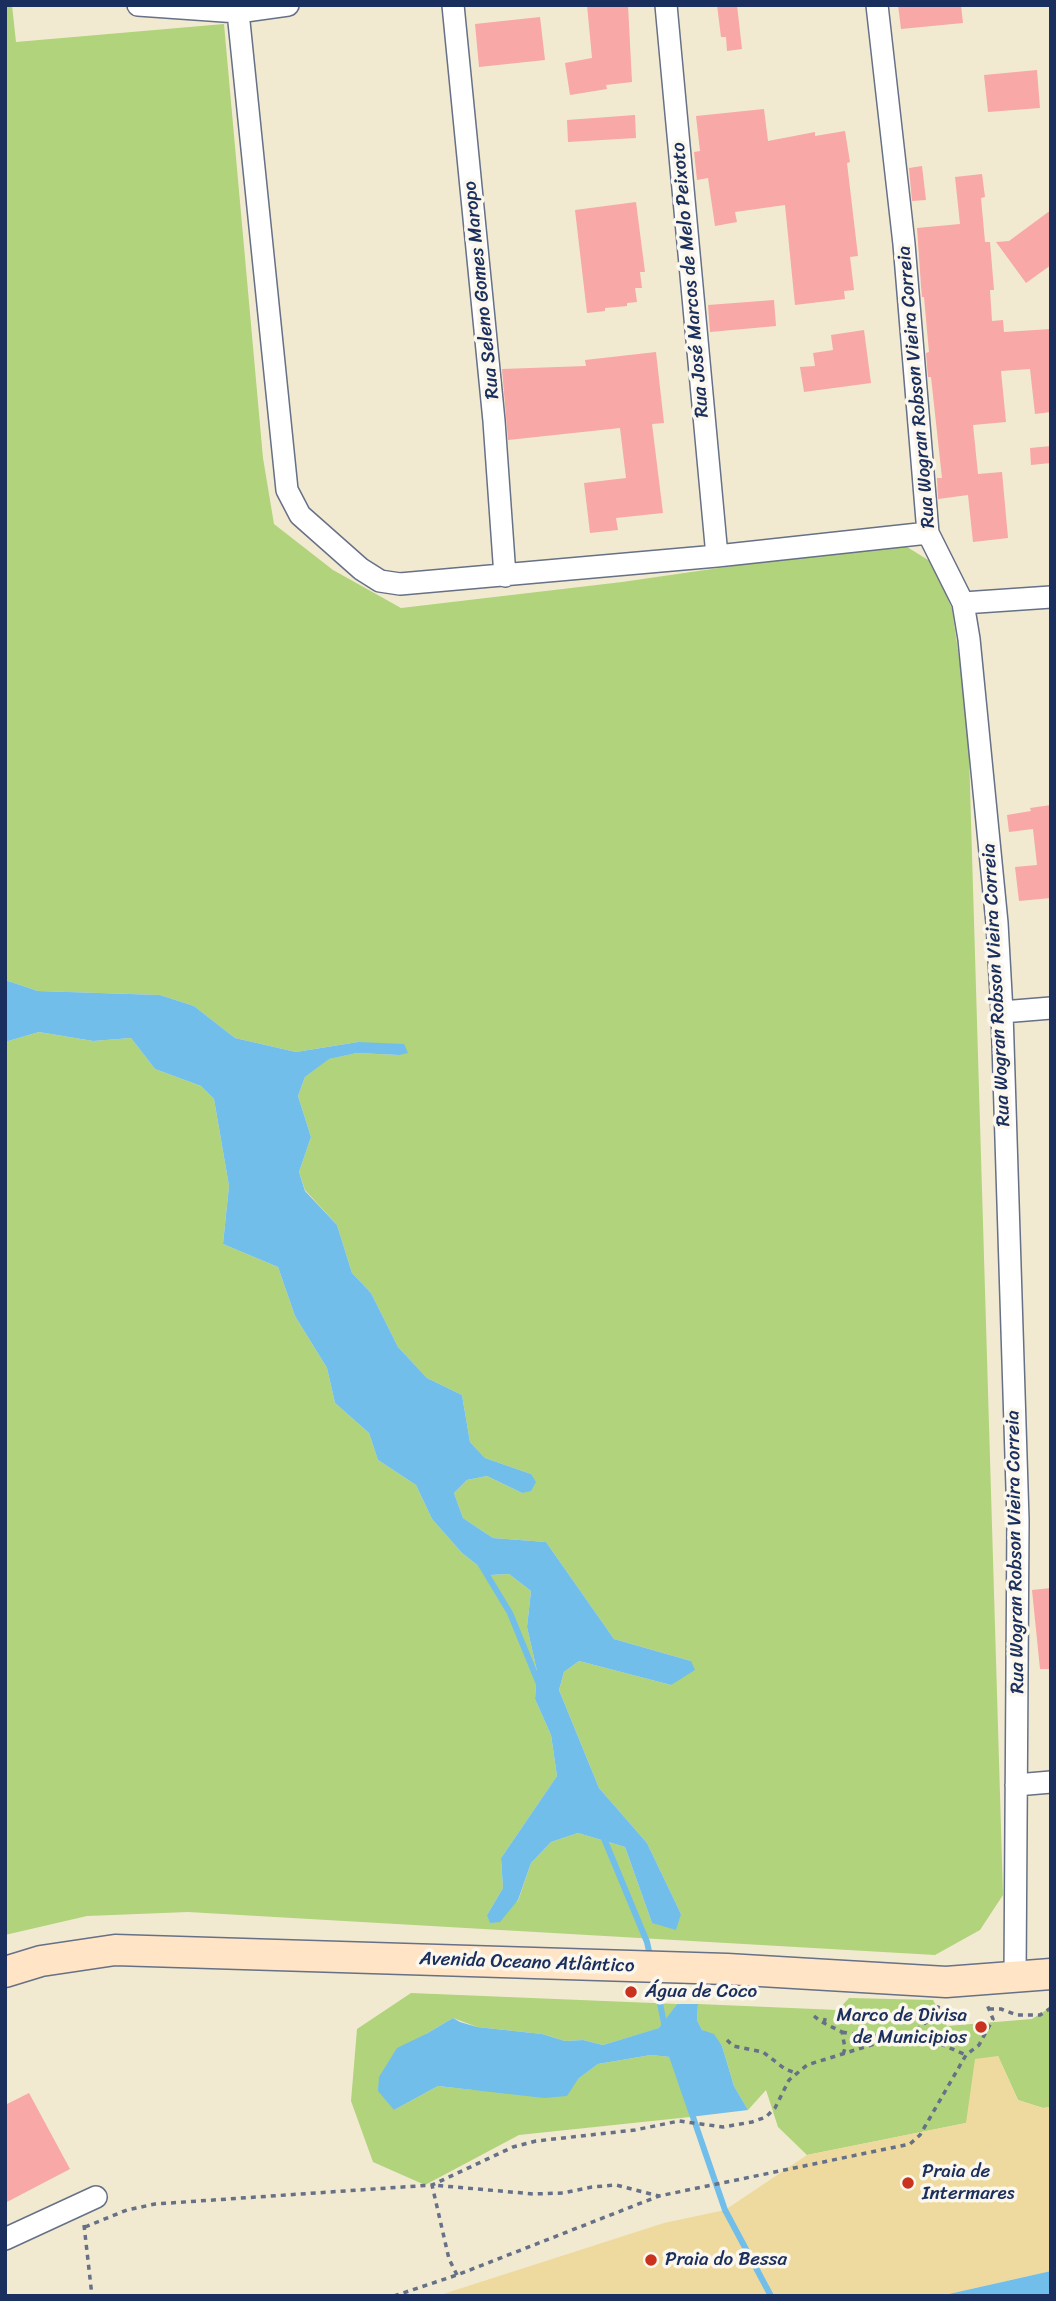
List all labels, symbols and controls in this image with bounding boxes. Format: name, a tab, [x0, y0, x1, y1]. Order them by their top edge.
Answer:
street label: Rua José Marcos de Melo Peixoto	[668, 141, 714, 419]
street label: Rua Seleno Gomes Maropo	[459, 180, 505, 400]
street label: Rua Wogran Robson Vieira Correia	[893, 245, 941, 529]
street label: Rua Wogran Robson Vieira Correia	[978, 843, 1016, 1127]
street label: Rua Wogran Robson Vieira Correia	[1002, 1410, 1030, 1694]
street label: Avenida Oceano Atlântico	[419, 1948, 635, 1978]
place label: Água de Coco	[645, 1981, 757, 2003]
marker: Água de Coco	[623, 1984, 639, 2000]
place label: Marco de Divisa de Municipios	[836, 2005, 967, 2049]
marker: Marco de Divisa de Municipios	[973, 2019, 989, 2035]
place label: Praia de Intermares	[922, 2161, 1014, 2205]
marker: Praia de Intermares	[900, 2175, 916, 2191]
place label: Praia do Bessa	[665, 2249, 787, 2271]
marker: Praia do Bessa	[643, 2252, 659, 2268]

